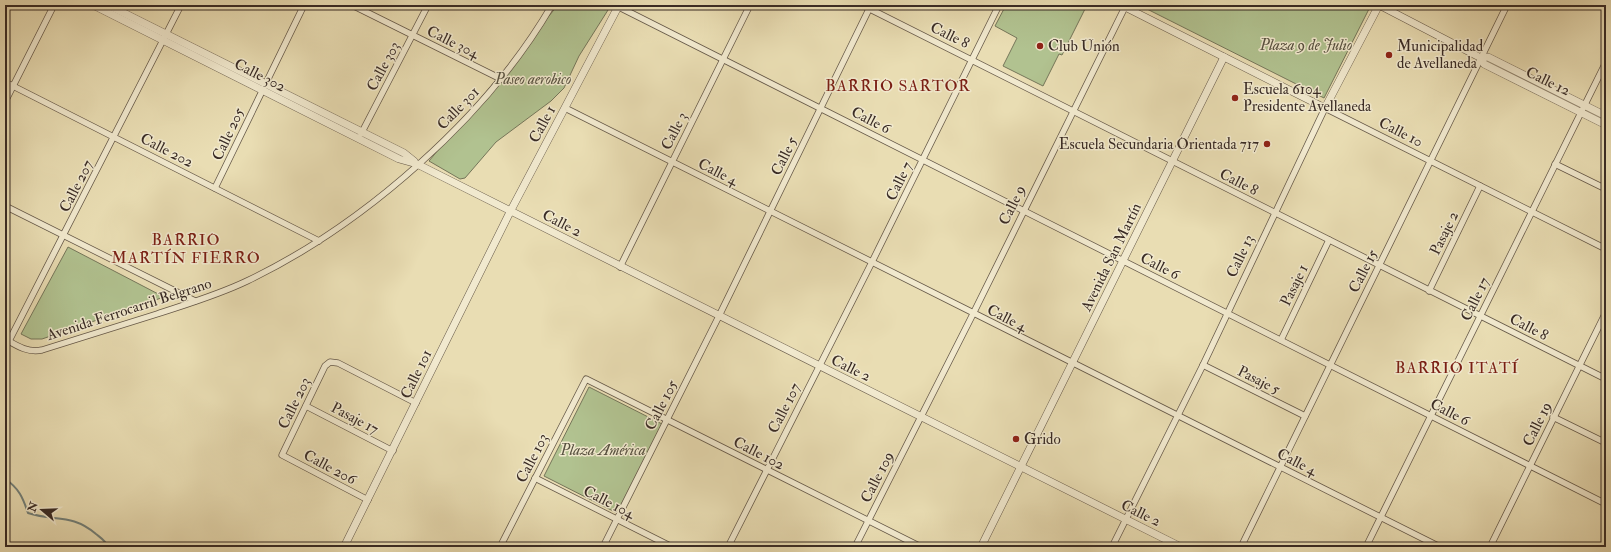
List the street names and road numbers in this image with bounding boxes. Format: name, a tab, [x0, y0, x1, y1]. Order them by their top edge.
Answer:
street label: Calle 8	[927, 18, 972, 53]
street label: Calle 304	[424, 22, 483, 64]
street label: Calle 303	[363, 38, 404, 94]
street label: Calle 302	[231, 54, 289, 97]
street label: Calle 12	[1522, 63, 1573, 100]
street label: Calle 301	[433, 83, 484, 134]
street label: Calle 1	[525, 102, 560, 146]
street label: Calle 6	[848, 103, 895, 139]
street label: Calle 205	[208, 104, 249, 164]
street label: Calle 3	[657, 109, 692, 153]
street label: Calle 10	[1375, 113, 1426, 152]
street label: Calle 202	[137, 129, 197, 172]
street label: Calle 5	[767, 133, 802, 179]
street label: Calle 4	[695, 154, 742, 191]
street label: Calle 207	[55, 157, 98, 216]
street label: Calle 7	[882, 159, 917, 204]
street label: Calle 8	[1216, 165, 1261, 200]
street label: Calle 9	[995, 182, 1030, 228]
street label: Avenida San Martín	[1077, 200, 1146, 315]
street label: Calle 2	[539, 206, 585, 242]
street label: Pasaje 2	[1426, 208, 1463, 258]
street label: Calle 13	[1222, 232, 1259, 281]
street label: Calle 15	[1345, 246, 1383, 296]
street label: Calle 6	[1137, 249, 1184, 285]
street label: Pasaje 1	[1276, 261, 1313, 309]
street label: Avenida Ferrocarril Belgrano	[43, 274, 214, 345]
street label: Calle 17	[1457, 274, 1494, 324]
street label: Calle 4	[984, 300, 1031, 337]
street label: Calle 8	[1506, 310, 1551, 345]
street label: Calle 101	[396, 347, 436, 402]
street label: Calle 2	[828, 351, 874, 386]
street label: Pasaje 5	[1234, 362, 1284, 399]
street label: Calle 203	[274, 374, 315, 432]
street label: Calle 105	[641, 377, 682, 433]
street label: Calle 107	[764, 380, 805, 437]
street label: Calle 6	[1427, 395, 1474, 431]
street label: Pasaje 17	[328, 398, 382, 439]
street label: Calle 19	[1519, 399, 1556, 450]
street label: Calle 103	[512, 430, 553, 486]
street label: Calle 102	[730, 433, 788, 475]
street label: Calle 4	[1274, 444, 1321, 481]
street label: Calle 206	[300, 446, 361, 490]
street label: Calle 109	[857, 449, 898, 506]
street label: Calle 104	[580, 481, 638, 524]
street label: Calle 2	[1118, 496, 1164, 531]

